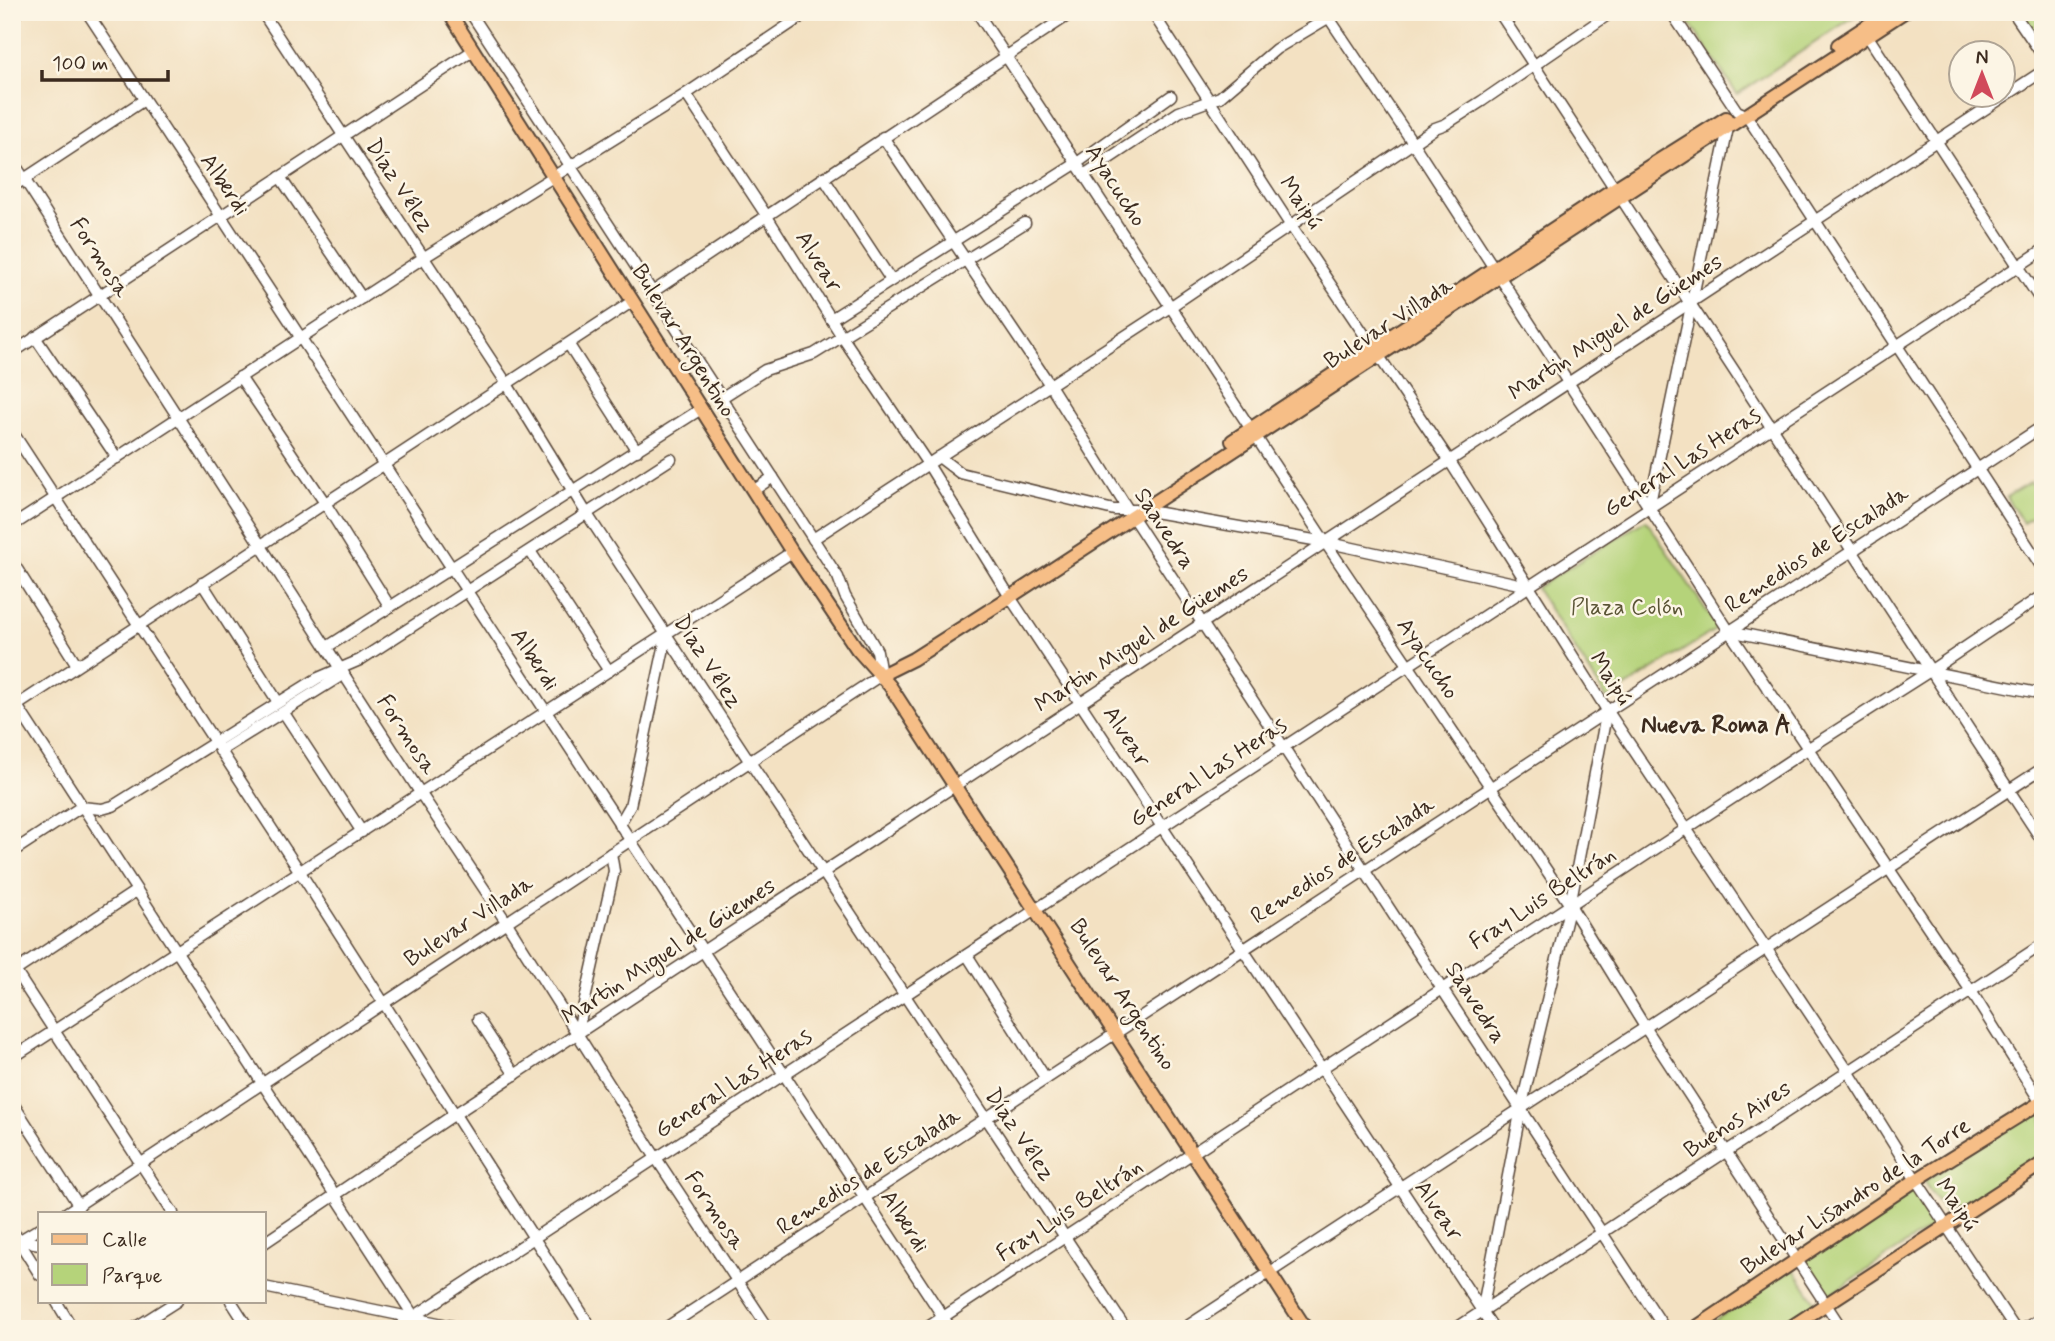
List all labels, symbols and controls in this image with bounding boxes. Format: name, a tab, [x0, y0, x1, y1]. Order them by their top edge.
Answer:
scale bar	[42, 38, 168, 82]
north arrow	[1946, 38, 2016, 108]
text: N	[1976, 46, 1988, 71]
text: 100 m	[52, 50, 108, 78]
street label: Díaz Vélez	[358, 133, 440, 239]
street label: Ayacucho	[1077, 139, 1153, 233]
street label: Alberdi	[192, 148, 256, 222]
street label: Maipú	[1271, 171, 1329, 235]
street label: Formosa	[62, 212, 136, 304]
street label: Alvear	[788, 226, 849, 299]
street label: Martin Miguel de Güemes	[1503, 247, 1730, 410]
street label: Bulevar Argentino	[622, 259, 742, 424]
street label: Bulevar Villada	[1319, 271, 1459, 377]
street label: General Las Heras	[1599, 401, 1767, 525]
street label: Remedios de Escalada	[1719, 479, 1915, 621]
street label: Saavedra	[1127, 483, 1201, 575]
street label: Martin Miguel de Güemes	[1029, 559, 1256, 722]
park label: Plaza Colón	[1571, 593, 1683, 623]
street label: Díaz Vélez	[666, 609, 748, 715]
street label: Ayacucho	[1389, 612, 1465, 706]
street label: Alberdi	[503, 623, 565, 697]
street label: Maipú	[1582, 647, 1638, 711]
street label: Formosa	[369, 689, 443, 781]
street label: Alvear	[1095, 701, 1157, 773]
district label: Nueva Roma A	[1641, 710, 1791, 741]
street label: General Las Heras	[1125, 711, 1293, 835]
street label: Remedios de Escalada	[1245, 790, 1441, 932]
street label: Fray Luis Beltrán	[1464, 840, 1622, 958]
street label: Bulevar Villada	[399, 869, 539, 975]
street label: Martin Miguel de Güemes	[556, 871, 783, 1034]
street label: Bulevar Argentino	[1060, 913, 1182, 1078]
street label: Saavedra	[1438, 957, 1512, 1049]
street label: General Las Heras	[650, 1022, 818, 1146]
street label: Buenos Aires	[1679, 1074, 1797, 1166]
street label: Díaz Vélez	[977, 1083, 1061, 1187]
street label: Remedios de Escalada	[771, 1101, 967, 1243]
street label: Bulevar Lisandro de la Torre	[1735, 1111, 1977, 1283]
street label: Fray Luis Beltrán	[991, 1152, 1149, 1270]
street label: Formosa	[676, 1165, 752, 1257]
street label: Maipú	[1927, 1173, 1985, 1237]
street label: Alvear	[1407, 1175, 1469, 1247]
street label: Alberdi	[873, 1185, 935, 1259]
legend	[38, 1212, 266, 1302]
text: Calle	[102, 1226, 147, 1254]
text: Parque	[102, 1262, 163, 1290]

